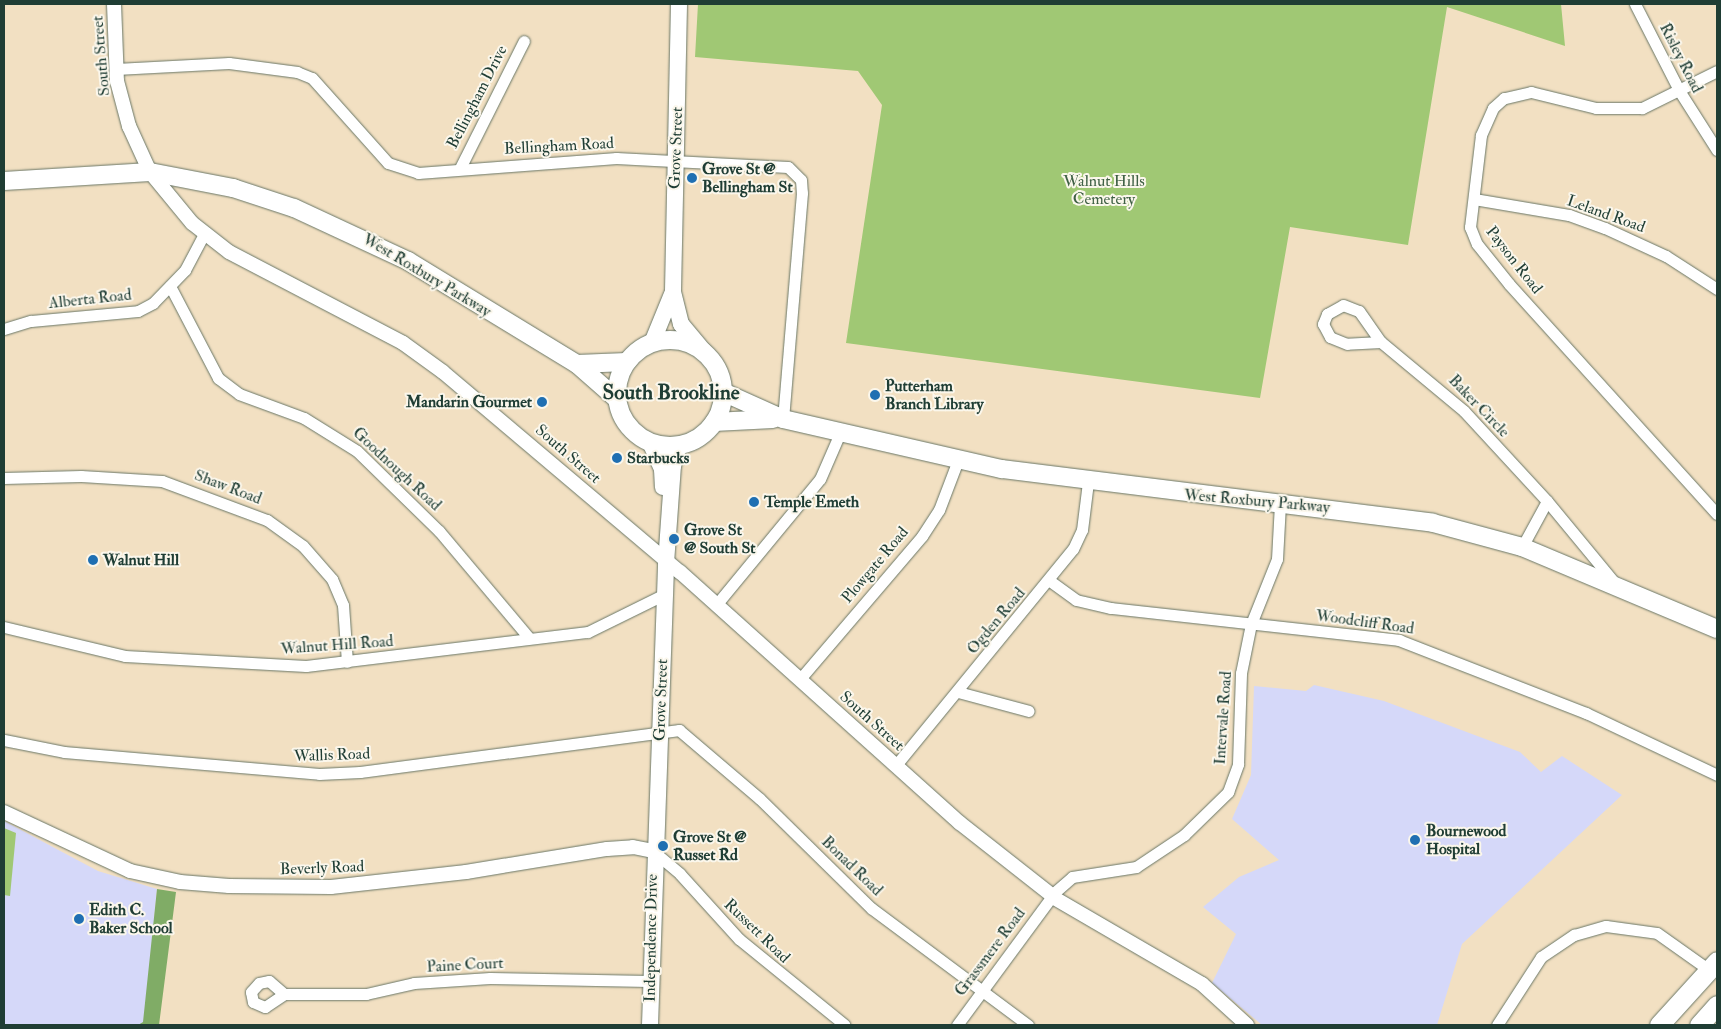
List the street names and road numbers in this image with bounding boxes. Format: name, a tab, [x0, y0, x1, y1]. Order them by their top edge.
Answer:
street label: South Street	[88, 15, 114, 97]
street label: Risley Road	[1655, 20, 1707, 96]
street label: Bellingham Drive	[443, 42, 511, 152]
street label: Grove Street	[665, 107, 687, 189]
street label: Bellingham Road	[504, 134, 614, 158]
street label: Leland Road	[1564, 191, 1648, 237]
street label: Payson Road	[1482, 222, 1546, 298]
street label: West Roxbury Parkway	[359, 229, 495, 321]
street label: Alberta Road	[48, 285, 132, 313]
street label: Baker Circle	[1445, 371, 1513, 441]
street label: South Street	[531, 420, 605, 488]
street label: Goodnough Road	[349, 423, 445, 515]
street label: Shaw Road	[192, 465, 264, 509]
street label: West Roxbury Parkway	[1183, 485, 1331, 517]
street label: Plowgate Road	[837, 523, 913, 607]
street label: Ogden Road	[963, 584, 1029, 658]
street label: Woodcliff Road	[1315, 606, 1415, 638]
street label: Walnut Hill Road	[280, 631, 394, 659]
street label: Grove Street	[650, 659, 672, 741]
street label: Intervale Road	[1210, 671, 1236, 765]
street label: South Street	[836, 687, 908, 755]
street label: Wallis Road	[294, 744, 370, 766]
street label: Bonad Road	[817, 832, 887, 900]
street label: Beverly Road	[279, 857, 365, 879]
street label: Independence Drive	[640, 874, 662, 1002]
street label: Russett Road	[720, 895, 794, 967]
street label: Grassmere Road	[951, 904, 1029, 1000]
street label: Paine Court	[426, 953, 504, 977]

